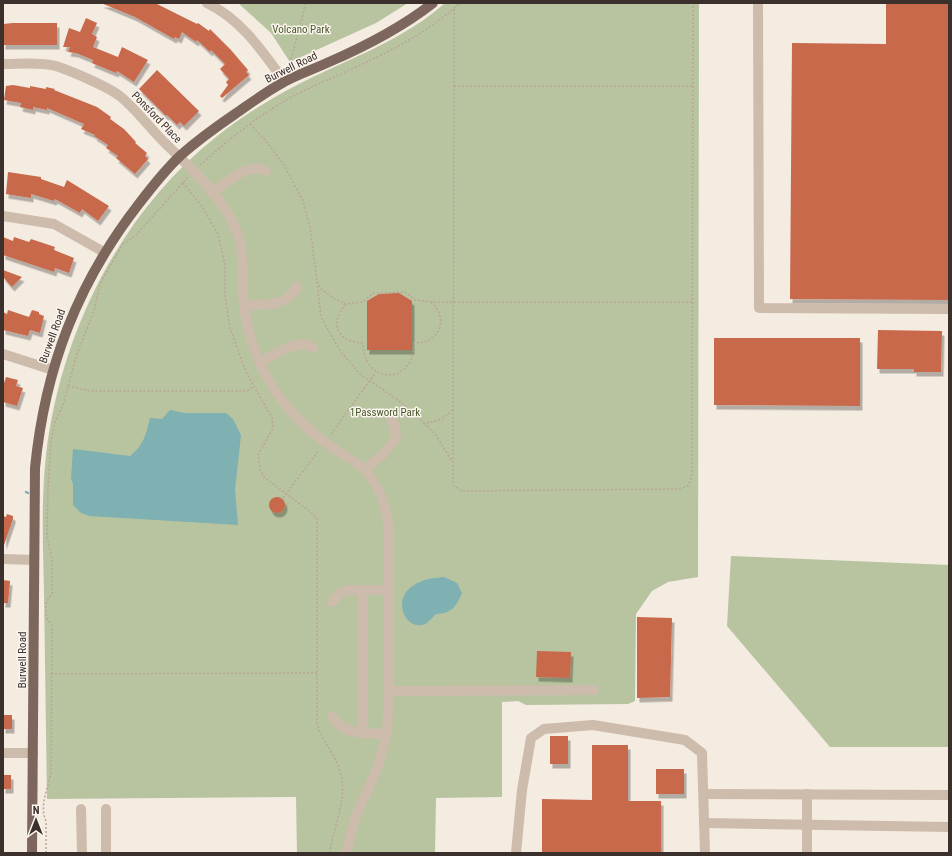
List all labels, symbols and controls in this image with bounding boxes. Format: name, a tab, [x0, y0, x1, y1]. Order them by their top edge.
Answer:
park label: Volcano Park	[272, 23, 330, 36]
street label: Burwell Road	[263, 49, 320, 86]
street label: Ponsford Place	[129, 89, 184, 146]
street label: Burwell Road	[37, 307, 68, 365]
park label: 1Password Park	[350, 406, 420, 419]
street label: Burwell Road	[16, 632, 29, 688]
north arrow	[16, 800, 56, 840]
text: N	[33, 804, 40, 817]

